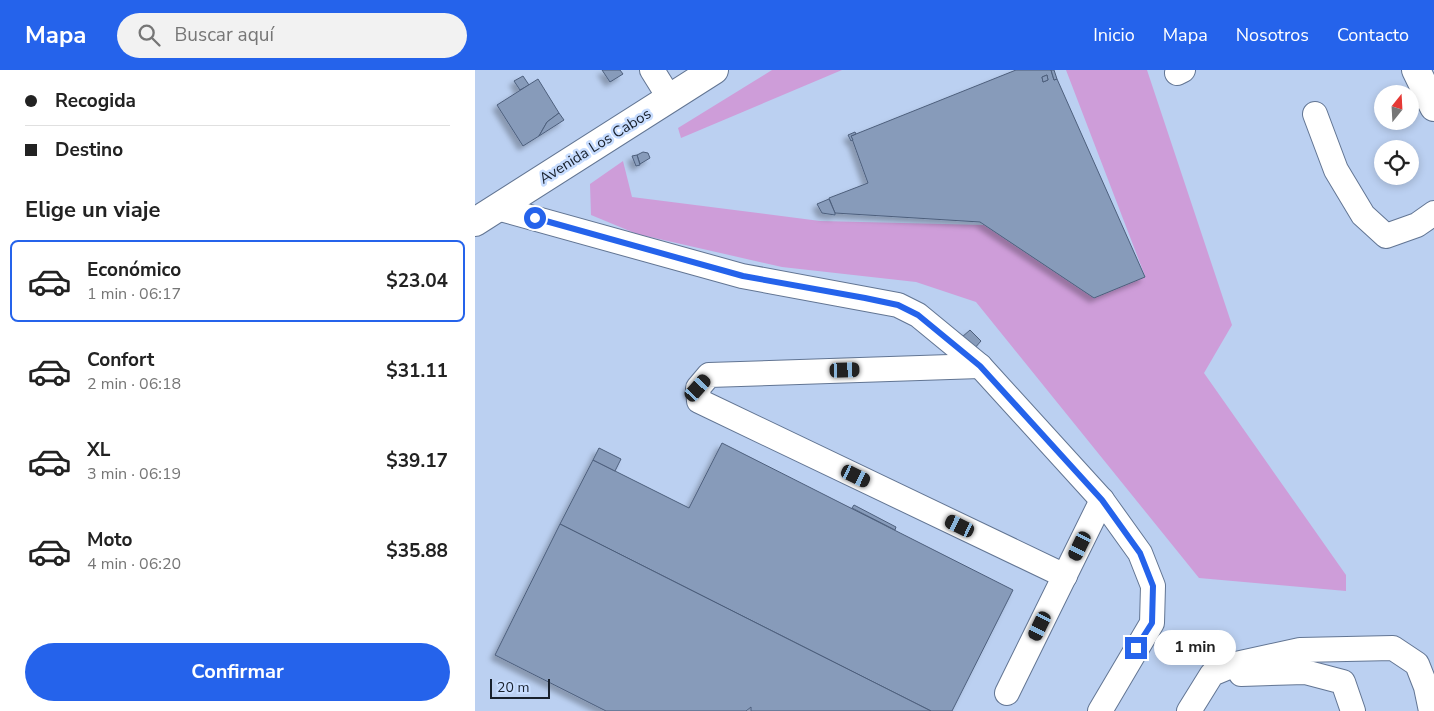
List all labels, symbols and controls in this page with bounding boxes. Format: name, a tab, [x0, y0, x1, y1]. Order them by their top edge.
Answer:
search box	[117, 13, 467, 58]
text: Mapa	[25, 19, 87, 51]
icon: search	[135, 21, 163, 49]
text: Buscar aquí	[175, 22, 274, 48]
text: Inicio	[1093, 23, 1135, 47]
text: Mapa	[1163, 23, 1208, 47]
text: Nosotros	[1236, 23, 1309, 47]
text: Contacto	[1337, 23, 1409, 47]
north arrow	[1374, 85, 1419, 130]
map controls	[1374, 85, 1419, 185]
text: Recogida	[55, 88, 136, 114]
street label: Avenida Los Cabos	[535, 104, 655, 188]
text: Destino	[55, 137, 123, 163]
button: locate	[1374, 140, 1419, 185]
text: Elige un viaje	[25, 195, 160, 225]
route start	[524, 207, 546, 229]
text: Económico	[87, 257, 181, 283]
icon: car	[27, 259, 72, 304]
text: $23.04	[386, 268, 448, 294]
text: 1 min · 06:17	[87, 283, 181, 305]
text: Confort	[87, 347, 154, 373]
icon: car	[27, 349, 72, 394]
text: $31.11	[386, 358, 448, 384]
car	[829, 362, 860, 378]
car	[682, 372, 713, 404]
text: 2 min · 06:18	[87, 373, 181, 395]
text: XL	[87, 437, 110, 463]
icon: car	[27, 439, 72, 484]
text: $39.17	[386, 448, 448, 474]
text: 3 min · 06:19	[87, 463, 181, 485]
car	[839, 463, 872, 489]
car	[943, 513, 976, 539]
text: Moto	[87, 527, 133, 553]
icon: car	[27, 529, 72, 574]
car	[1066, 529, 1093, 563]
text: $35.88	[386, 538, 448, 564]
text: 4 min · 06:20	[87, 553, 181, 575]
car	[1026, 609, 1053, 643]
callout: 1 min	[1153, 630, 1236, 666]
text: 1 min	[1174, 636, 1216, 658]
route end	[1125, 637, 1147, 659]
button: Confirmar	[25, 643, 450, 701]
scale bar	[490, 676, 550, 699]
text: 20 m	[497, 678, 529, 697]

